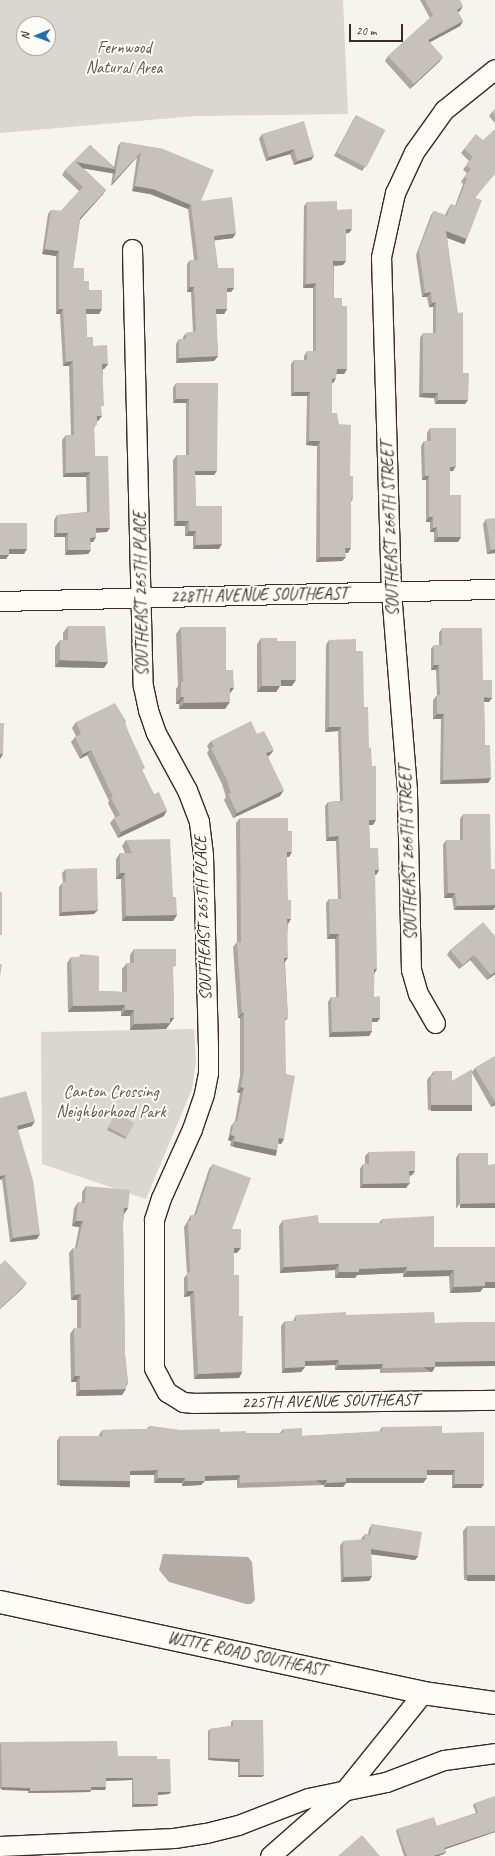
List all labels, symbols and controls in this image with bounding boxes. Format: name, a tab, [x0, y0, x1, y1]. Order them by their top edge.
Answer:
north arrow	[16, 16, 56, 56]
scale bar	[351, 16, 405, 42]
text: 20 m	[356, 23, 376, 39]
text: N	[18, 33, 32, 40]
park label: Fernwood Natural Area	[86, 38, 162, 78]
street label: SOUTHEAST 266TH STREET	[377, 441, 403, 617]
street label: SOUTHEAST 265TH PLACE	[129, 511, 153, 677]
street label: 228TH AVENUE SOUTHEAST	[171, 583, 347, 607]
street label: SOUTHEAST 266TH STREET	[395, 765, 421, 941]
street label: SOUTHEAST 265TH PLACE	[190, 835, 216, 1001]
park label: Canton Crossing Neighborhood Park	[56, 1082, 166, 1122]
street label: 225TH AVENUE SOUTHEAST	[242, 1389, 418, 1413]
street label: WITTE ROAD SOUTHEAST	[165, 1627, 329, 1681]

